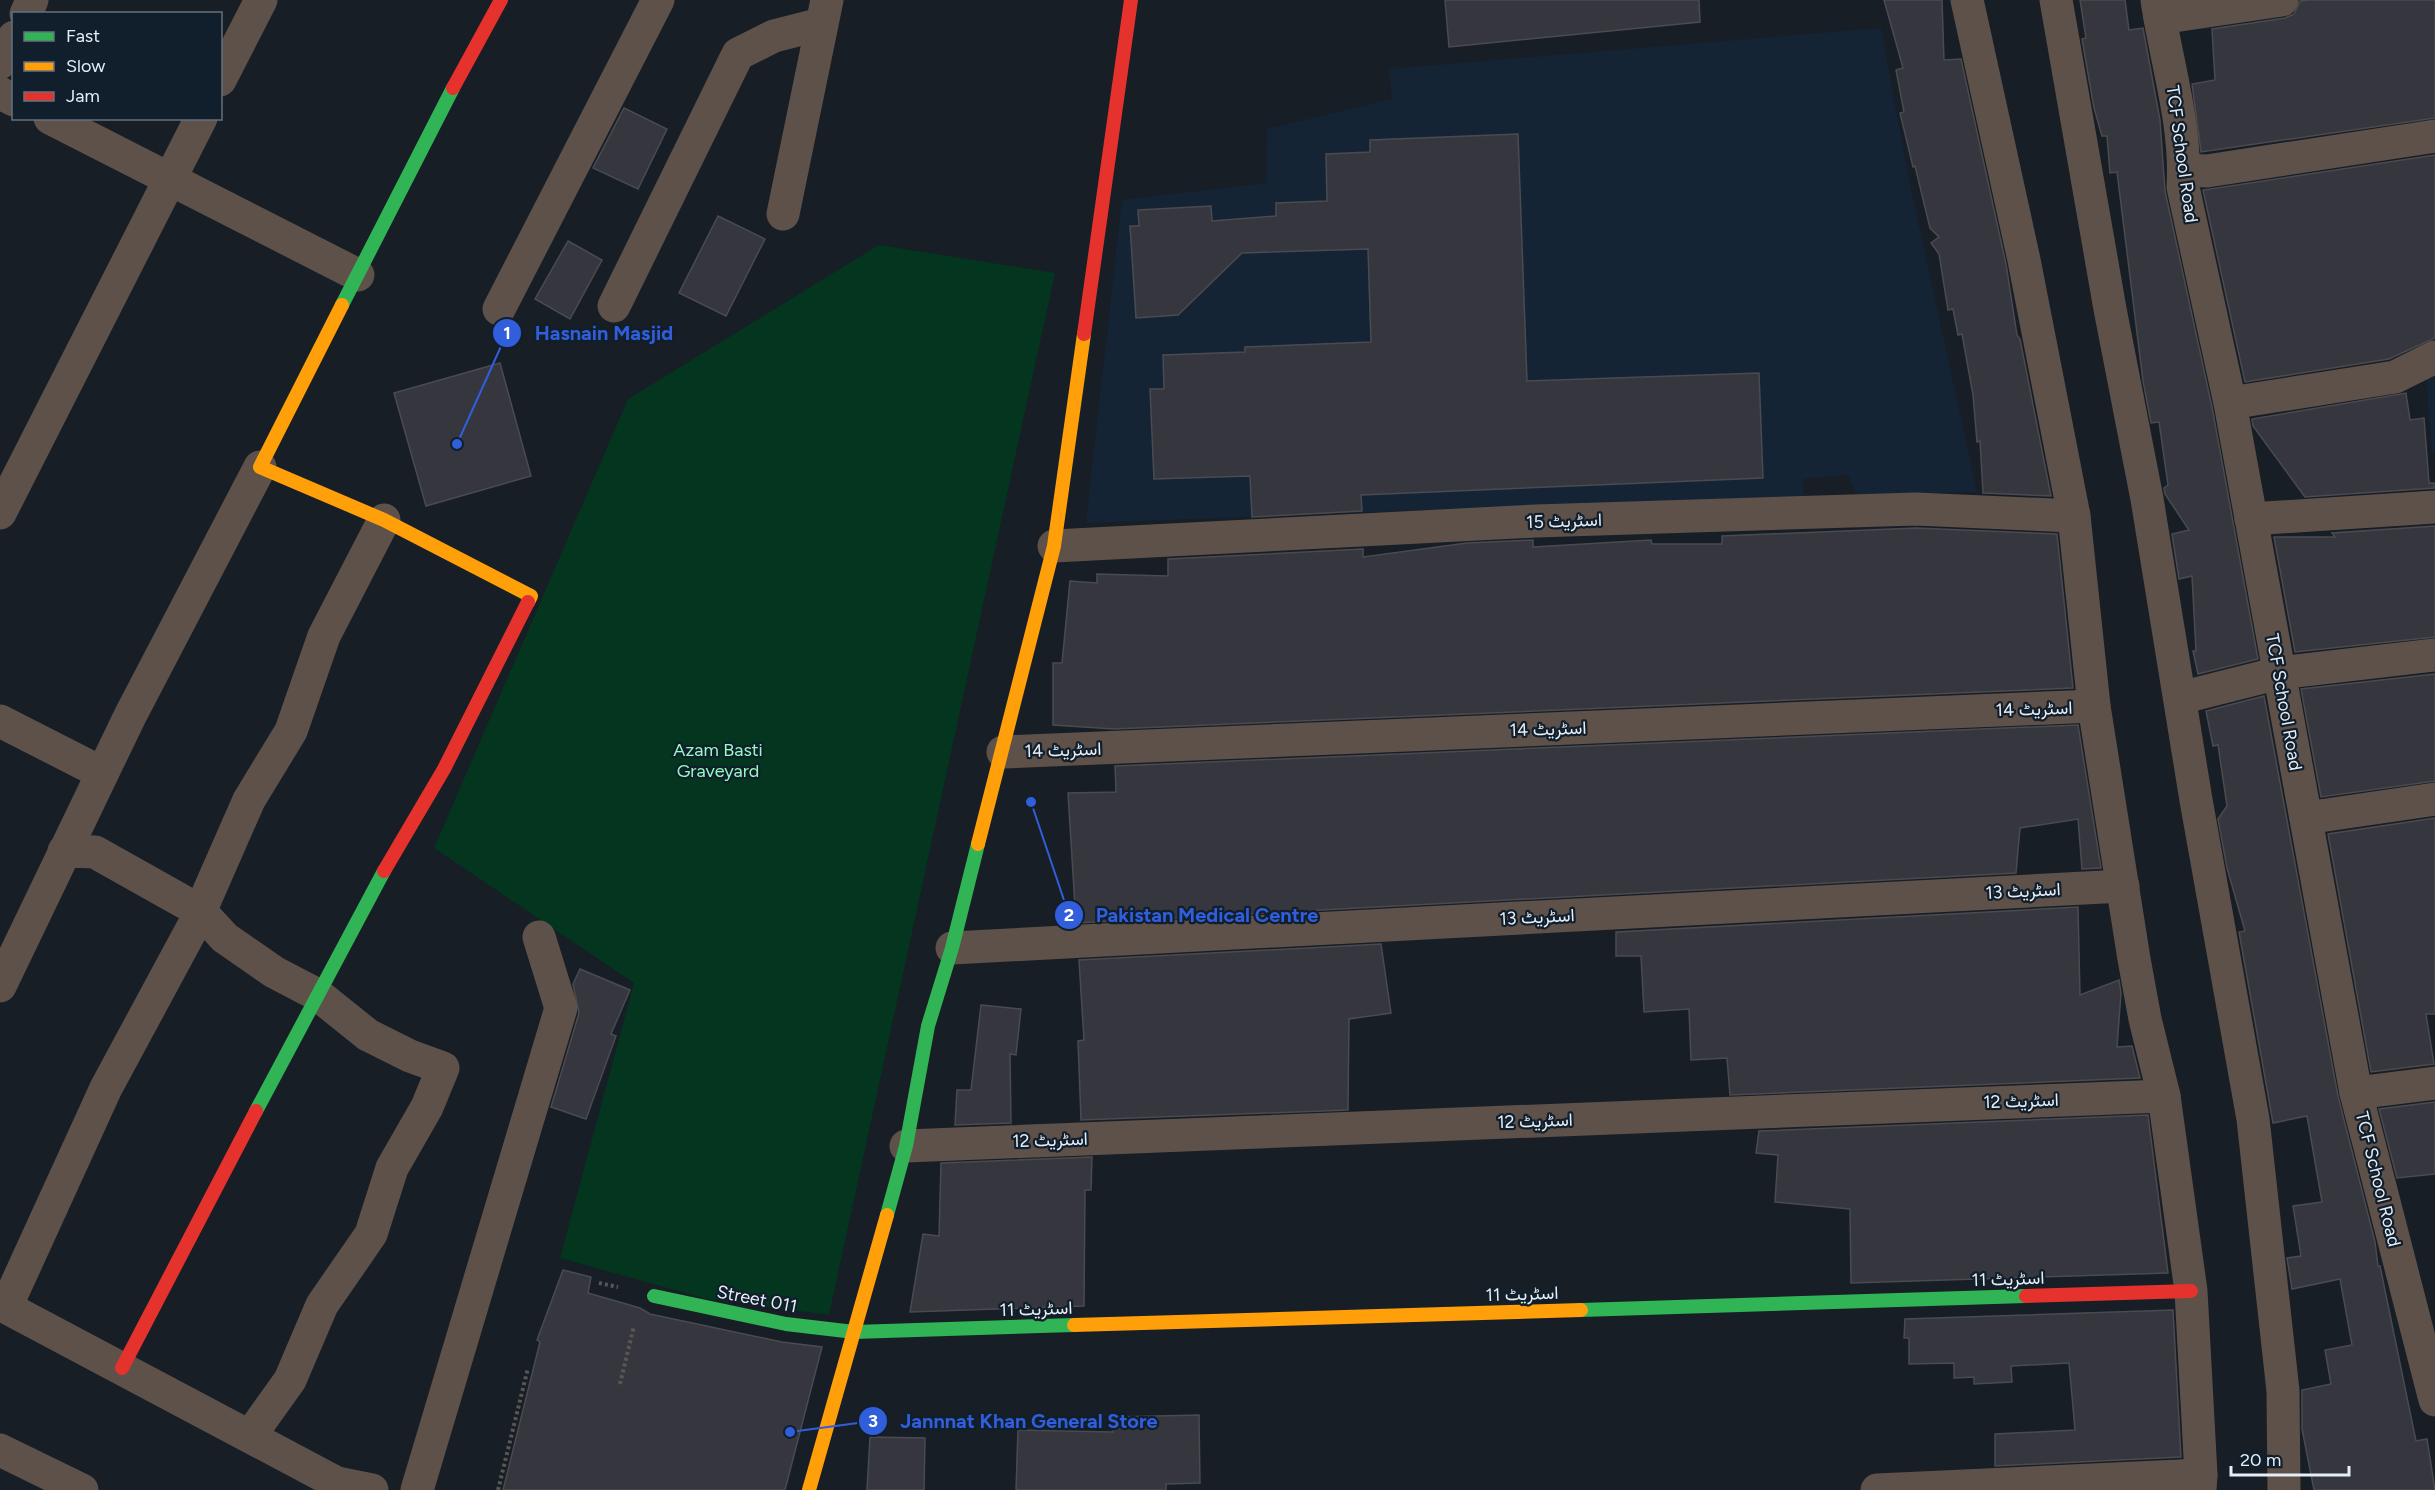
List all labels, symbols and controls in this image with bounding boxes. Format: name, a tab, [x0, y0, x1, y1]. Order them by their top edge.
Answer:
legend	[12, 12, 222, 120]
text: Fast	[66, 25, 100, 47]
text: Slow	[66, 55, 105, 77]
street label: TCF School Road	[2161, 84, 2203, 224]
text: Jam	[66, 85, 100, 107]
callout: Hasnain Masjid	[492, 314, 685, 352]
text: Hasnain Masjid	[535, 321, 673, 345]
text: 1	[503, 322, 511, 344]
street label: اسٹریٹ 15	[1526, 509, 1602, 533]
street label: TCF School Road	[2261, 632, 2307, 772]
street label: اسٹریٹ 14	[1995, 697, 2073, 721]
street label: اسٹریٹ 14	[1509, 717, 1587, 741]
street label: اسٹریٹ 14	[1024, 738, 1102, 762]
park label: Azam Basti Graveyard	[673, 739, 763, 782]
street label: اسٹریٹ 13	[1985, 878, 2061, 904]
callout: Pakistan Medical Centre	[1054, 896, 1330, 934]
text: Pakistan Medical Centre	[1096, 903, 1318, 927]
text: 2	[1064, 904, 1074, 926]
street label: اسٹریٹ 13	[1499, 904, 1575, 930]
street label: اسٹریٹ 12	[1983, 1089, 2059, 1113]
street label: اسٹریٹ 12	[1497, 1109, 1573, 1133]
street label: TCF School Road	[2351, 1109, 2405, 1249]
street label: اسٹریٹ 12	[1012, 1128, 1088, 1152]
street label: اسٹریٹ 11	[1971, 1267, 2045, 1291]
street label: Street 011	[715, 1280, 799, 1318]
street label: اسٹریٹ 11	[1485, 1282, 1559, 1306]
street label: اسٹریٹ 11	[999, 1297, 1073, 1321]
callout: Jannnat Khan General Store	[858, 1402, 1169, 1440]
text: Jannnat Khan General Store	[900, 1409, 1158, 1433]
text: 3	[868, 1410, 878, 1432]
scale bar	[2231, 1439, 2350, 1477]
text: 20 m	[2240, 1449, 2281, 1471]

